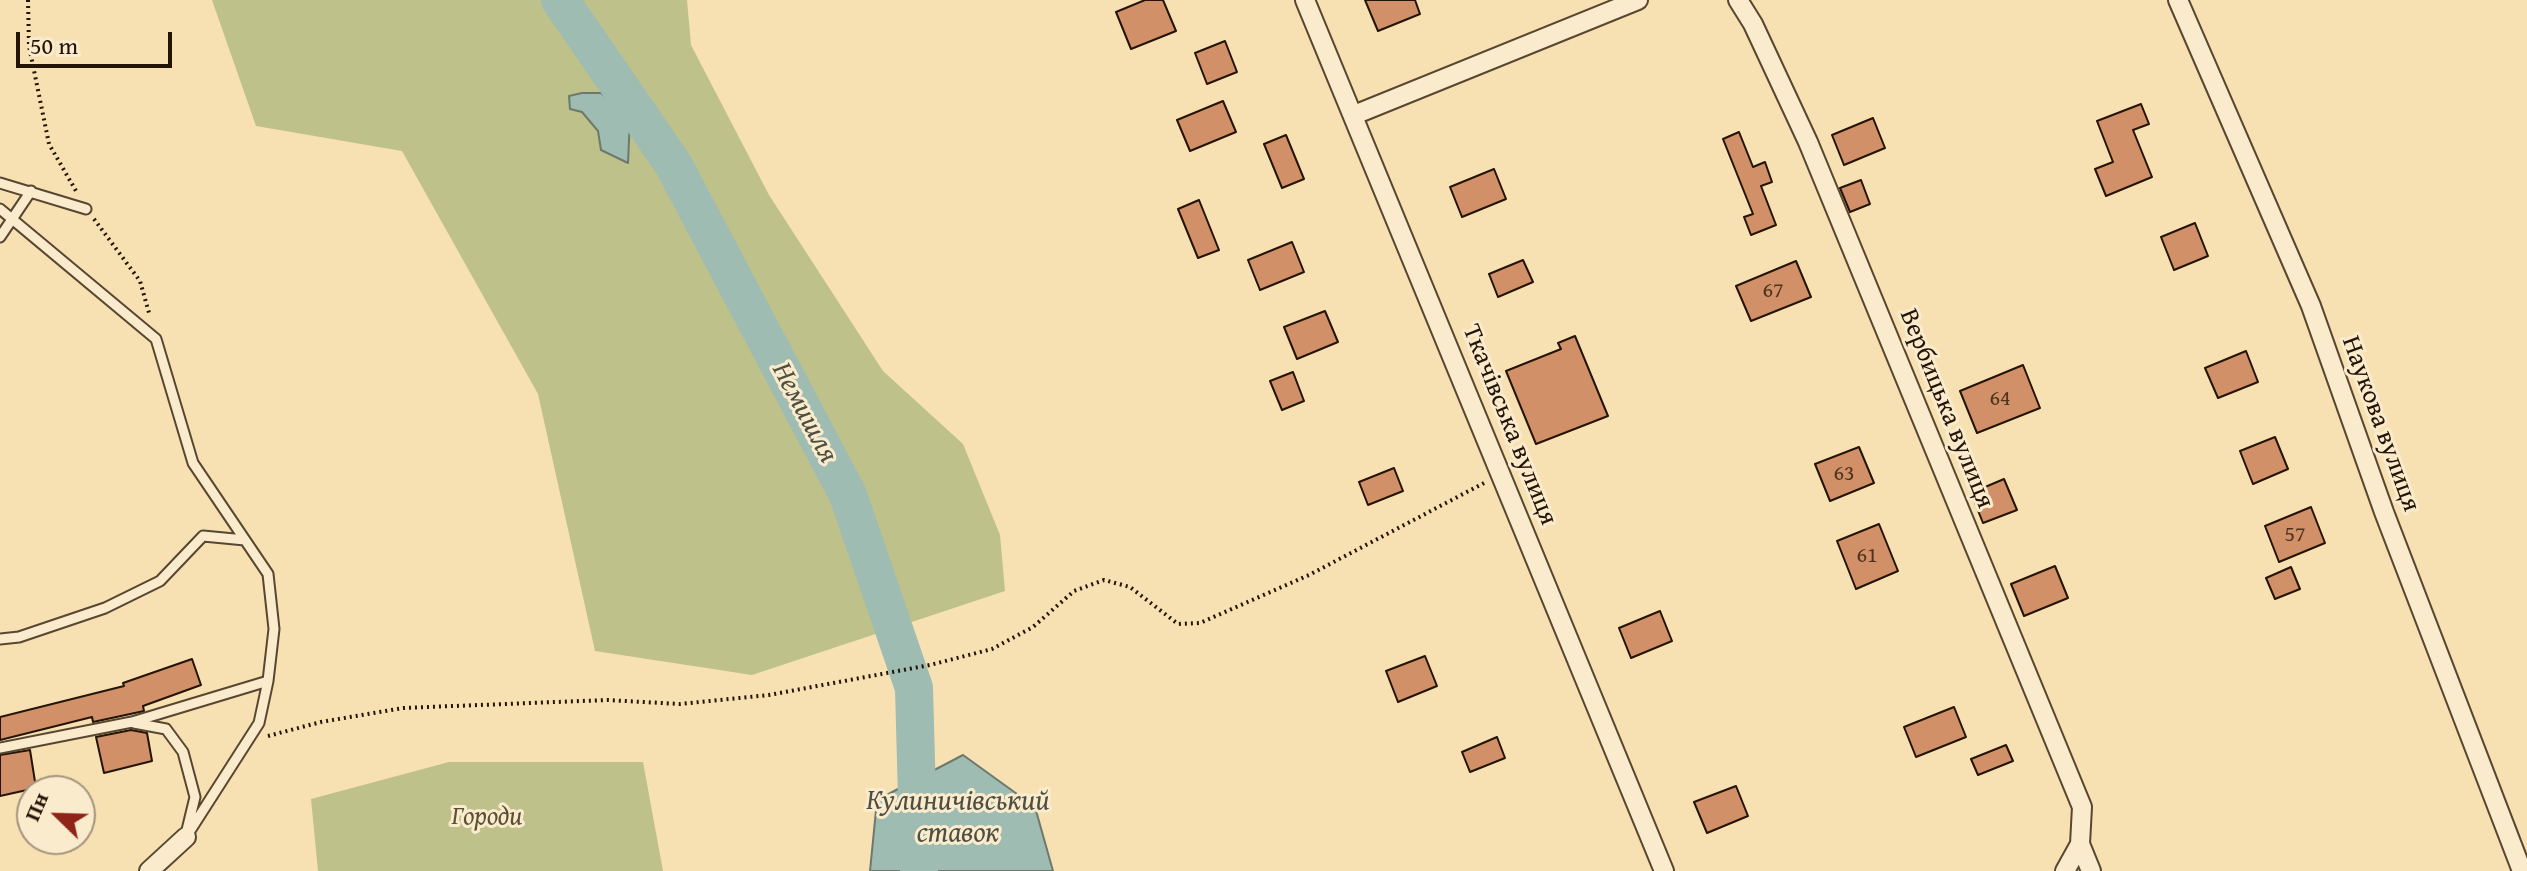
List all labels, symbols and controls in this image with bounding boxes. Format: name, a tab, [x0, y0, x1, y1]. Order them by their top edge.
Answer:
scale bar	[20, 16, 176, 66]
text: 50 m	[30, 28, 78, 63]
house number: 67	[1762, 278, 1784, 304]
street label: Вербицька вулиця	[1892, 305, 2000, 513]
street label: Ткачівська вулиця	[1455, 320, 1563, 530]
street label: Наукова вулиця	[2334, 332, 2426, 516]
water label: Немишля	[764, 357, 844, 469]
house number: 64	[1989, 386, 2011, 412]
house number: 63	[1833, 461, 1855, 487]
house number: 57	[2284, 522, 2306, 548]
house number: 61	[1856, 543, 1878, 569]
north arrow	[16, 775, 96, 855]
water label: Кулиничівський ставок	[866, 785, 1050, 851]
text: Пн	[15, 787, 56, 826]
park label: Городи	[451, 801, 523, 833]

